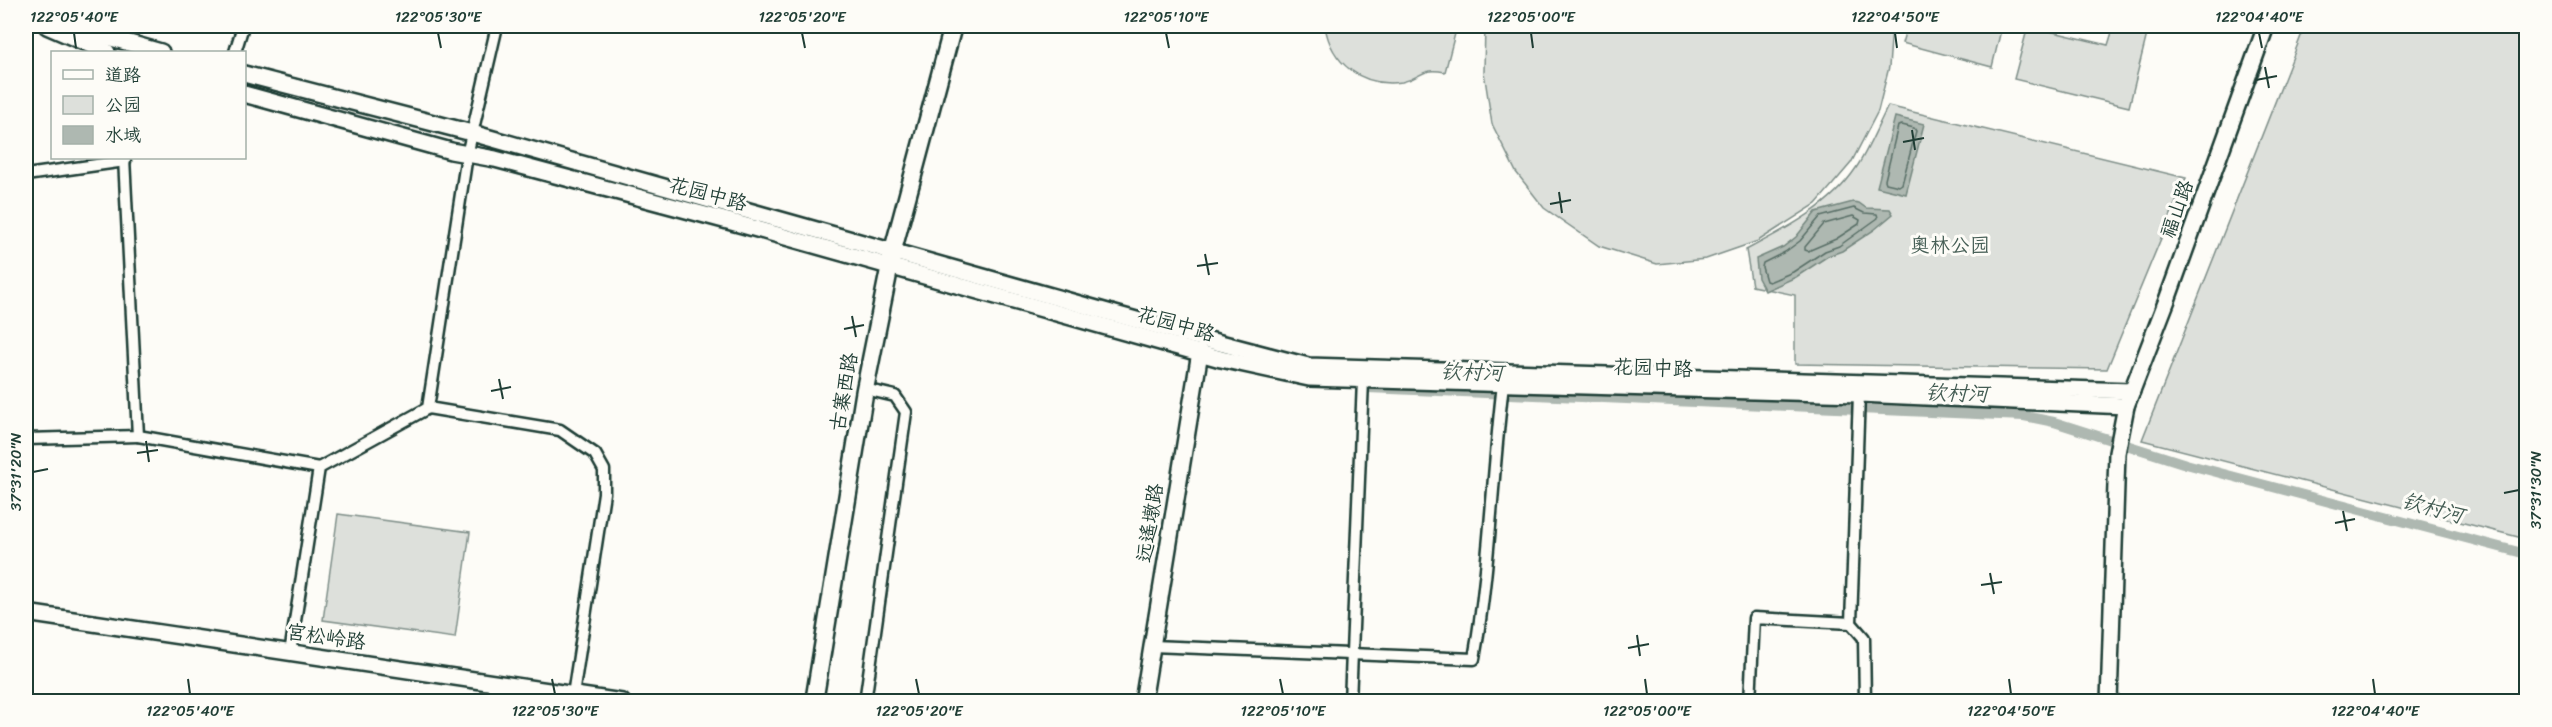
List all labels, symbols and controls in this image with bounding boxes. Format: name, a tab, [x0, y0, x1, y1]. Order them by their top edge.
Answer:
text: 122°05'40"E	[30, 4, 120, 30]
text: 122°05'30"E	[395, 4, 483, 30]
text: 122°05'20"E	[758, 4, 847, 30]
text: 122°05'10"E	[1124, 4, 1210, 30]
text: 122°05'00"E	[1487, 4, 1577, 30]
text: 122°04'50"E	[1851, 4, 1941, 30]
text: 122°04'40"E	[2215, 4, 2305, 30]
legend	[51, 51, 246, 159]
text: 道路	[105, 59, 141, 91]
text: 公园	[105, 89, 141, 121]
text: 水域	[105, 119, 141, 151]
street label: 花园中路	[665, 167, 752, 222]
street label: 福山路	[2150, 174, 2204, 243]
park label: 奥林公园	[1910, 228, 1990, 263]
street label: 花园中路	[1133, 296, 1220, 352]
street label: 古寨西路	[820, 349, 868, 434]
street label: 花园中路	[1612, 349, 1695, 387]
water label: 钦村河	[1440, 352, 1507, 392]
water label: 钦村河	[1925, 373, 1992, 413]
text: 37°31'20"N	[3, 432, 29, 511]
text: 37°31'30"N	[2523, 450, 2549, 529]
street label: 远遥墩路	[1126, 480, 1174, 565]
water label: 钦村河	[2398, 481, 2471, 535]
street label: 宫松岭路	[284, 614, 369, 660]
text: 122°05'40"E	[146, 698, 236, 724]
text: 122°05'30"E	[512, 698, 600, 724]
text: 122°05'20"E	[875, 698, 964, 724]
text: 122°05'10"E	[1241, 698, 1327, 724]
text: 122°05'00"E	[1603, 698, 1693, 724]
text: 122°04'50"E	[1967, 698, 2057, 724]
text: 122°04'40"E	[2331, 698, 2421, 724]

